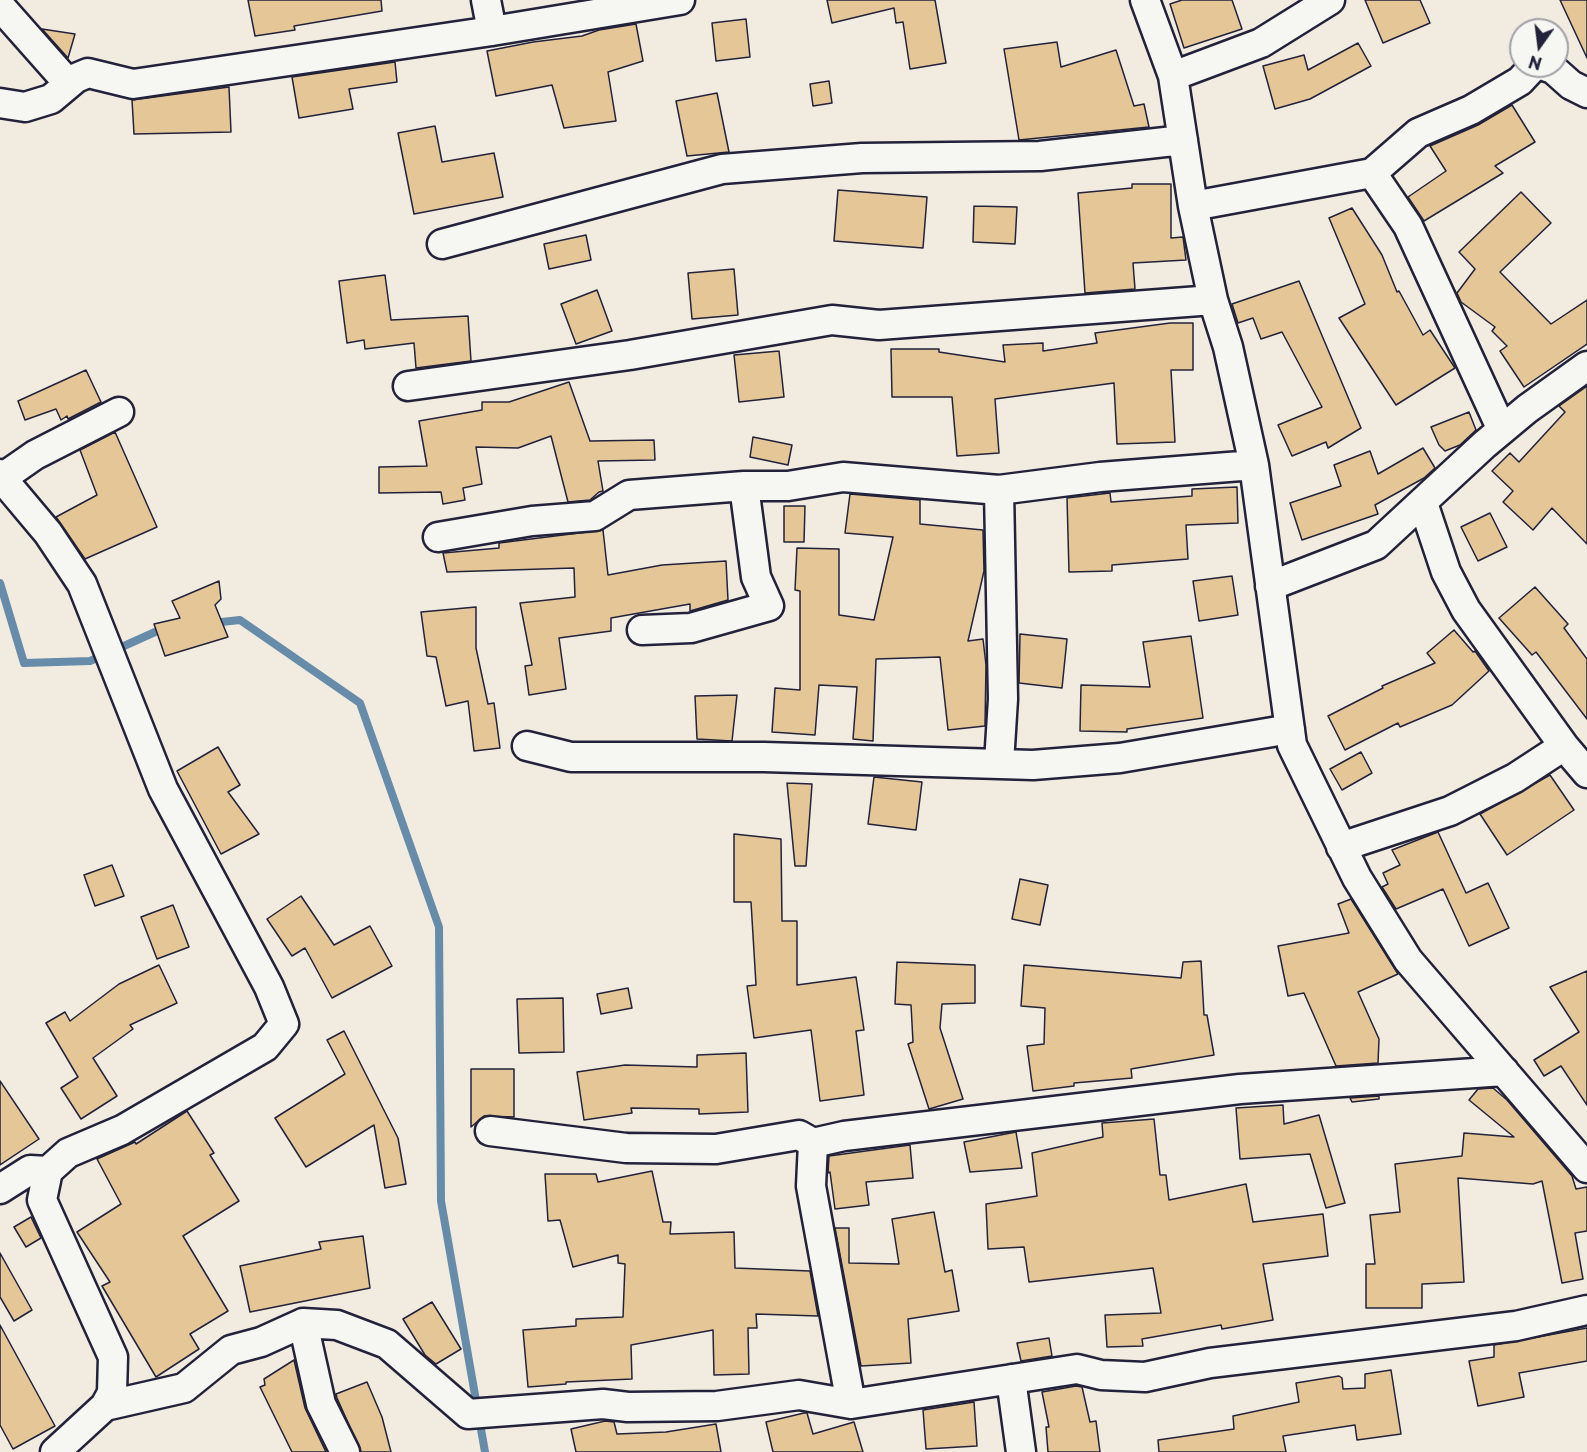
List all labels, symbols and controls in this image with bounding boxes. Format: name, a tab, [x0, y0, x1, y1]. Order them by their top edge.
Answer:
north arrow	[1509, 18, 1569, 78]
text: N	[1526, 50, 1544, 77]

